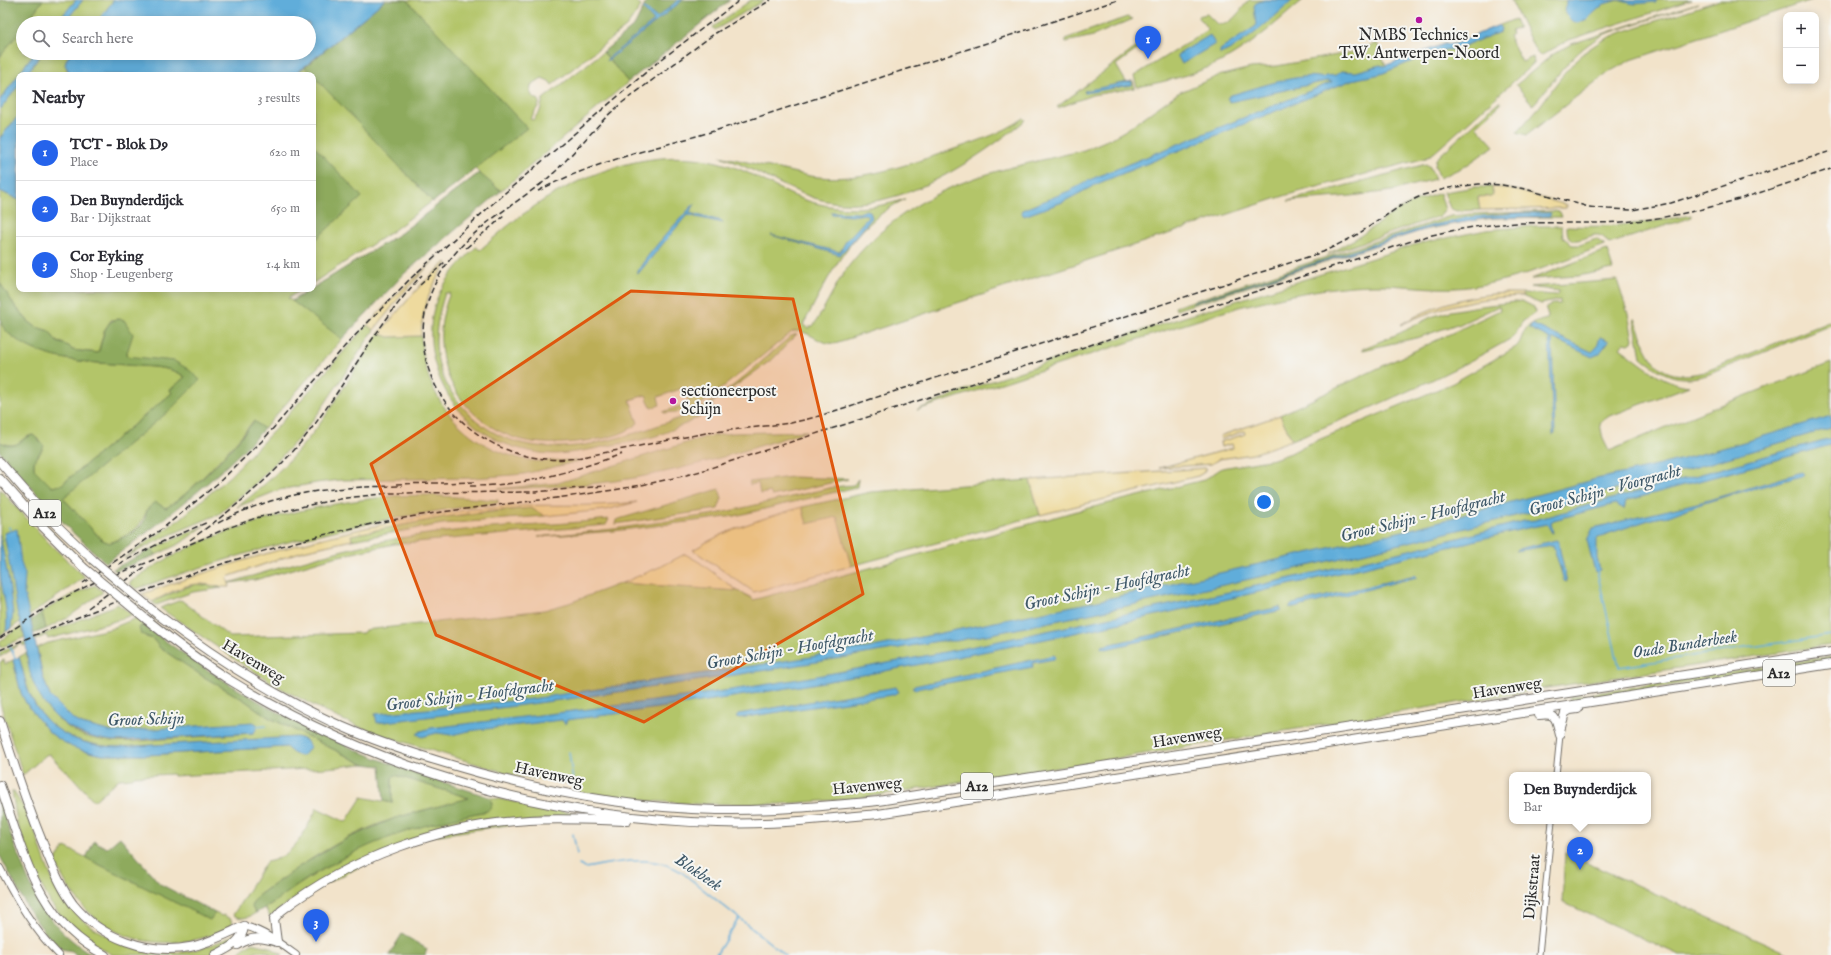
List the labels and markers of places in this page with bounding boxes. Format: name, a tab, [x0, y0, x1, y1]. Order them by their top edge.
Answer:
marker: NMBS Technics - T.W. Antwerpen-Noord	[1414, 15, 1424, 25]
pin: 1	[1135, 26, 1161, 59]
place label: NMBS Technics - T.W. Antwerpen-Noord	[1339, 26, 1500, 64]
place label: sectioneerpost Schijn	[681, 382, 777, 420]
marker: sectioneerpost Schijn	[668, 396, 678, 406]
pin: 2	[1567, 837, 1593, 870]
pin: 3	[303, 909, 329, 942]

